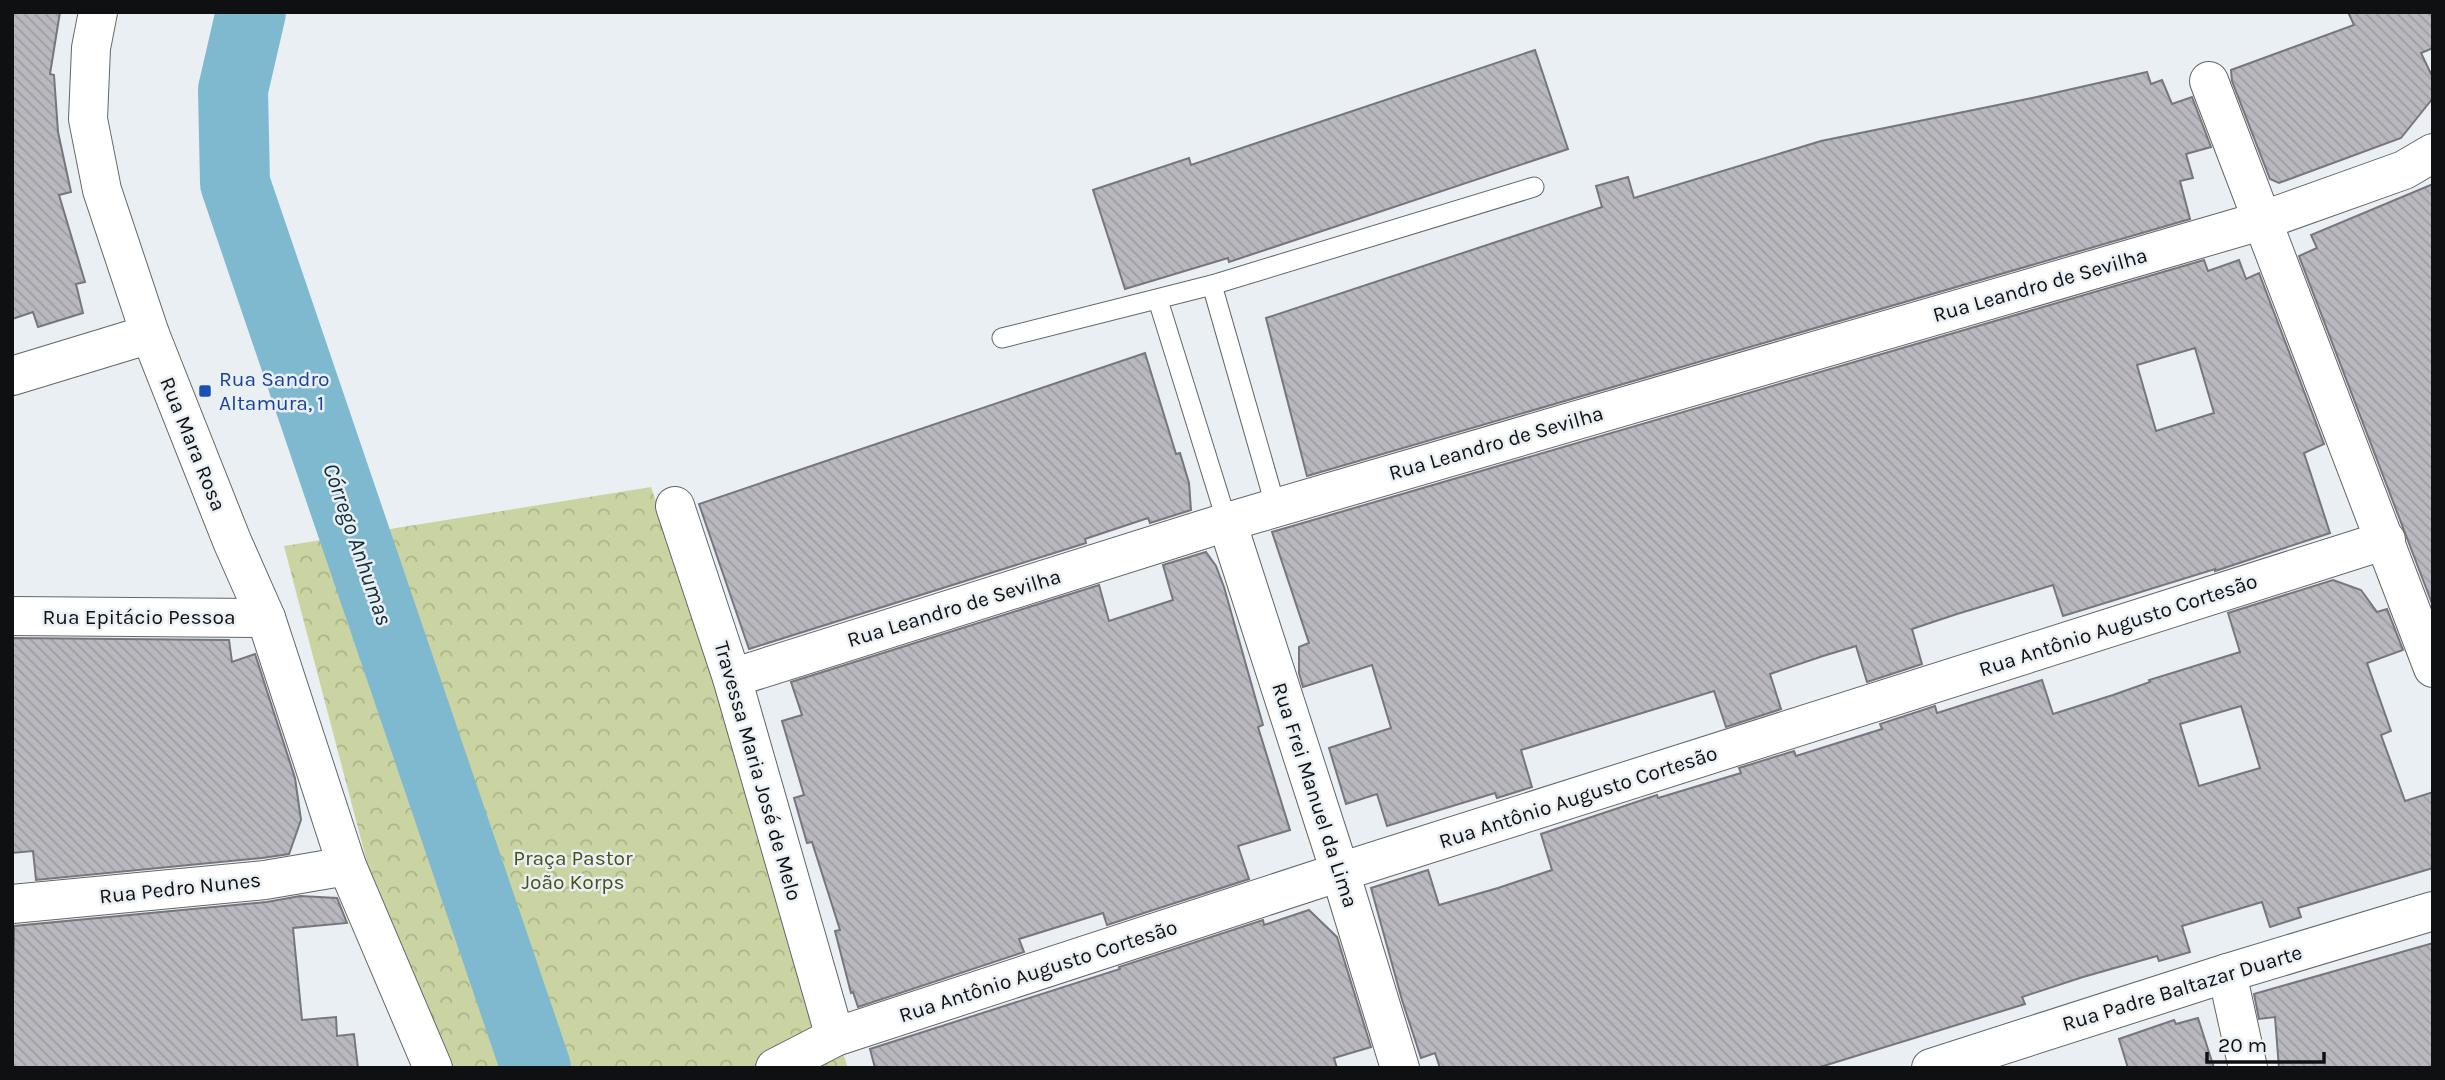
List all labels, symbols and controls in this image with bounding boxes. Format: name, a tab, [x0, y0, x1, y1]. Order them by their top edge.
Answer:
street label: Rua Leandro de Sevilha	[1930, 243, 2150, 327]
place label: Rua Sandro Altamura, 1	[219, 367, 330, 415]
street label: Rua Mara Rosa	[155, 373, 231, 515]
marker: Rua Sandro Altamura, 1	[197, 383, 213, 399]
street label: Rua Leandro de Sevilha	[1386, 401, 1606, 485]
water label: Córrego Anhumas	[317, 460, 398, 629]
street label: Rua Leandro de Sevilha	[844, 564, 1064, 652]
street label: Rua Antônio Augusto Cortesão	[1976, 569, 2260, 681]
street label: Rua Epitácio Pessoa	[43, 605, 236, 629]
street label: Travessa Maria José de Melo	[709, 639, 807, 903]
street label: Rua Frei Manuel da Lima	[1267, 679, 1363, 911]
street label: Rua Antônio Augusto Cortesão	[1436, 741, 1720, 853]
park label: Praça Pastor João Korps	[513, 846, 633, 894]
street label: Rua Pedro Nunes	[98, 868, 262, 908]
street label: Rua Antônio Augusto Cortesão	[896, 915, 1180, 1027]
street label: Rua Padre Baltazar Duarte	[2059, 940, 2305, 1036]
scale bar	[2207, 1020, 2324, 1064]
text: 20 m	[2218, 1033, 2267, 1057]

